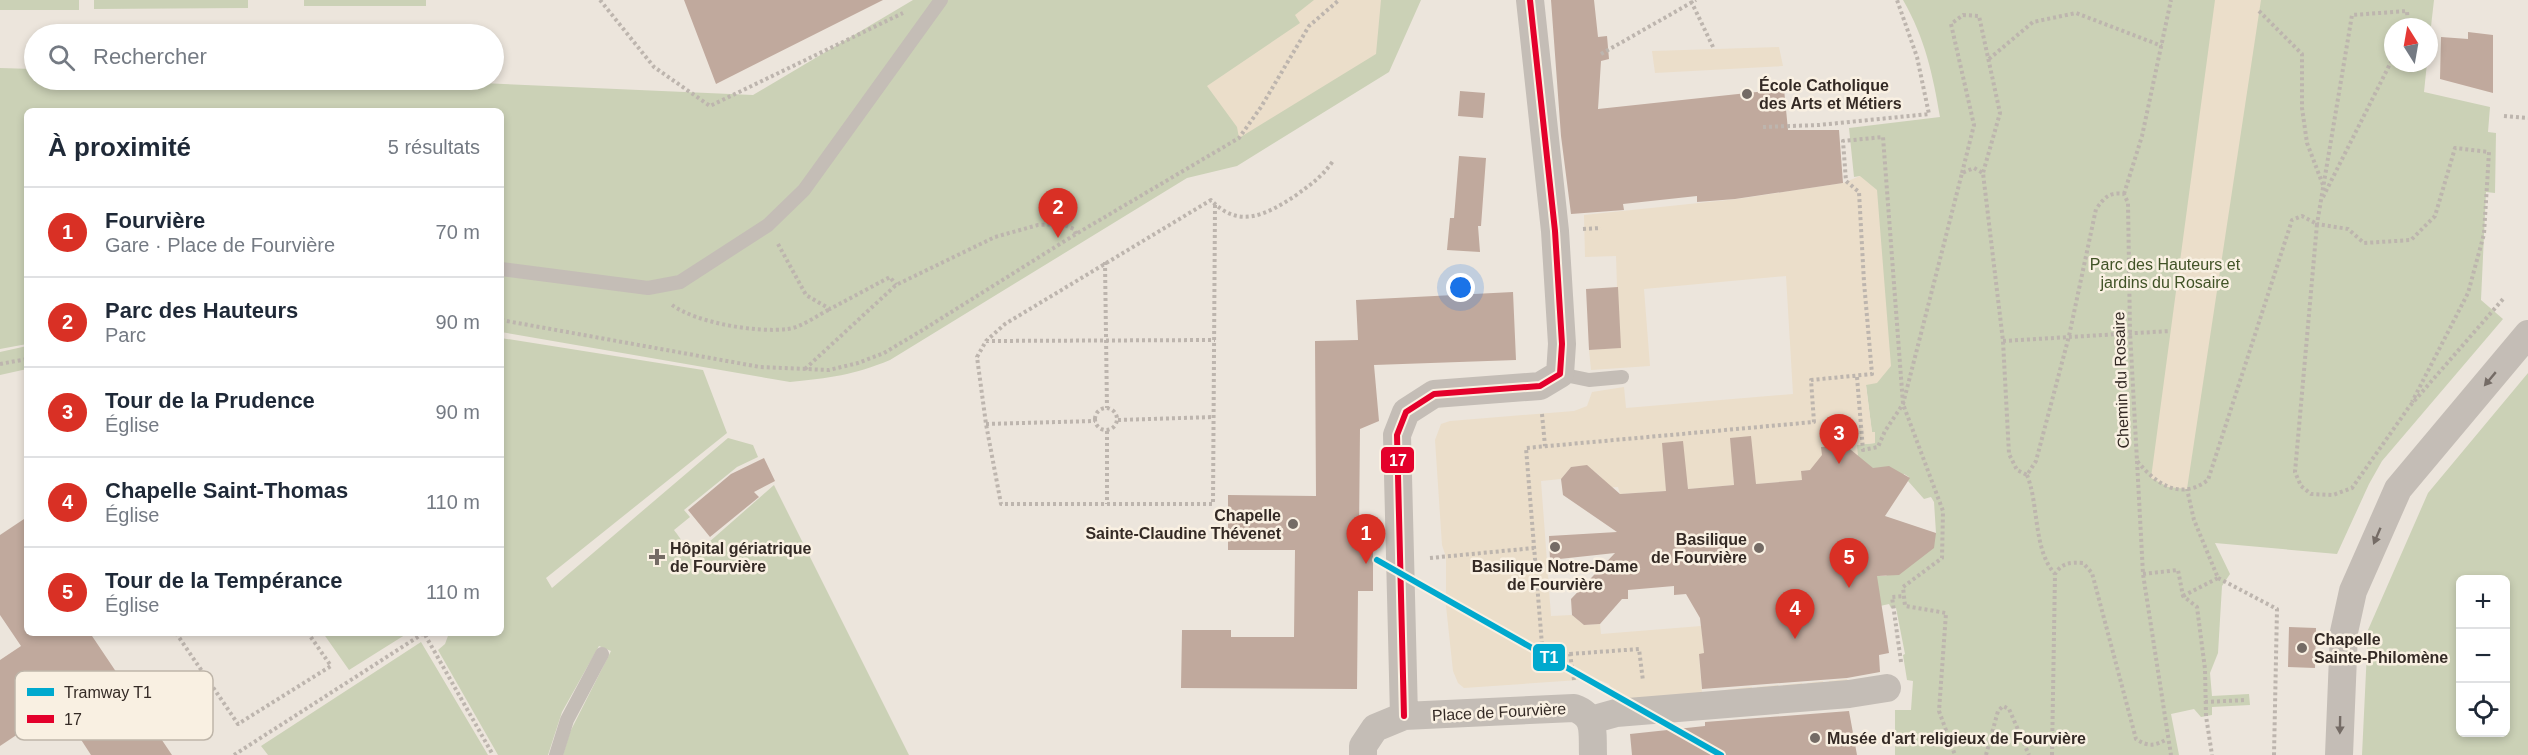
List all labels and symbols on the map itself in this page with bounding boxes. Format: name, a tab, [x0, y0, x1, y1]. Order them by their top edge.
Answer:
north arrow	[2384, 18, 2438, 72]
place label: École Catholique des Arts et Métiers	[1759, 76, 1902, 112]
marker: École Catholique des Arts et Métiers	[1740, 87, 1754, 101]
pin: 2	[1038, 188, 1078, 238]
park label: Parc des Hauteurs et jardins du Rosaire	[2090, 256, 2241, 291]
your location	[1446, 273, 1475, 302]
street label: Chemin du Rosaire	[2110, 311, 2132, 449]
one-way arrow	[2484, 371, 2497, 387]
pin: 3	[1820, 414, 1858, 464]
line badge: 17	[1380, 446, 1415, 474]
text: 17	[1389, 452, 1407, 469]
place label: Chapelle Sainte-Claudine Thévenet	[1085, 507, 1282, 542]
pin: 1	[1346, 514, 1386, 564]
marker: Chapelle Sainte-Claudine Thévenet	[1286, 517, 1300, 531]
one-way arrow	[2372, 527, 2382, 545]
place label: Basilique de Fourvière	[1651, 531, 1747, 566]
pin: 5	[1830, 538, 1868, 588]
place label: Hôpital gériatrique de Fourvière	[670, 540, 811, 575]
marker: Basilique Notre-Dame de Fourvière	[1548, 540, 1562, 554]
marker: Basilique de Fourvière	[1752, 541, 1766, 555]
marker: Hôpital gériatrique de Fourvière	[648, 548, 666, 566]
place label: Basilique Notre-Dame de Fourvière	[1472, 558, 1638, 593]
pin: 4	[1776, 590, 1814, 639]
place label: Chapelle Sainte-Philomène	[2314, 631, 2448, 666]
marker: Chapelle Sainte-Philomène	[2295, 641, 2309, 655]
line badge: T1	[1532, 643, 1566, 672]
text: T1	[1540, 649, 1558, 666]
legend	[15, 671, 213, 740]
text: Tramway T1	[64, 684, 152, 701]
street label: Place de Fourvière	[1431, 700, 1567, 724]
text: 17	[64, 711, 82, 728]
one-way arrow	[2335, 715, 2345, 734]
place label: Musée d'art religieux de Fourvière	[1827, 730, 2086, 747]
marker: Musée d'art religieux de Fourvière	[1808, 731, 1822, 745]

